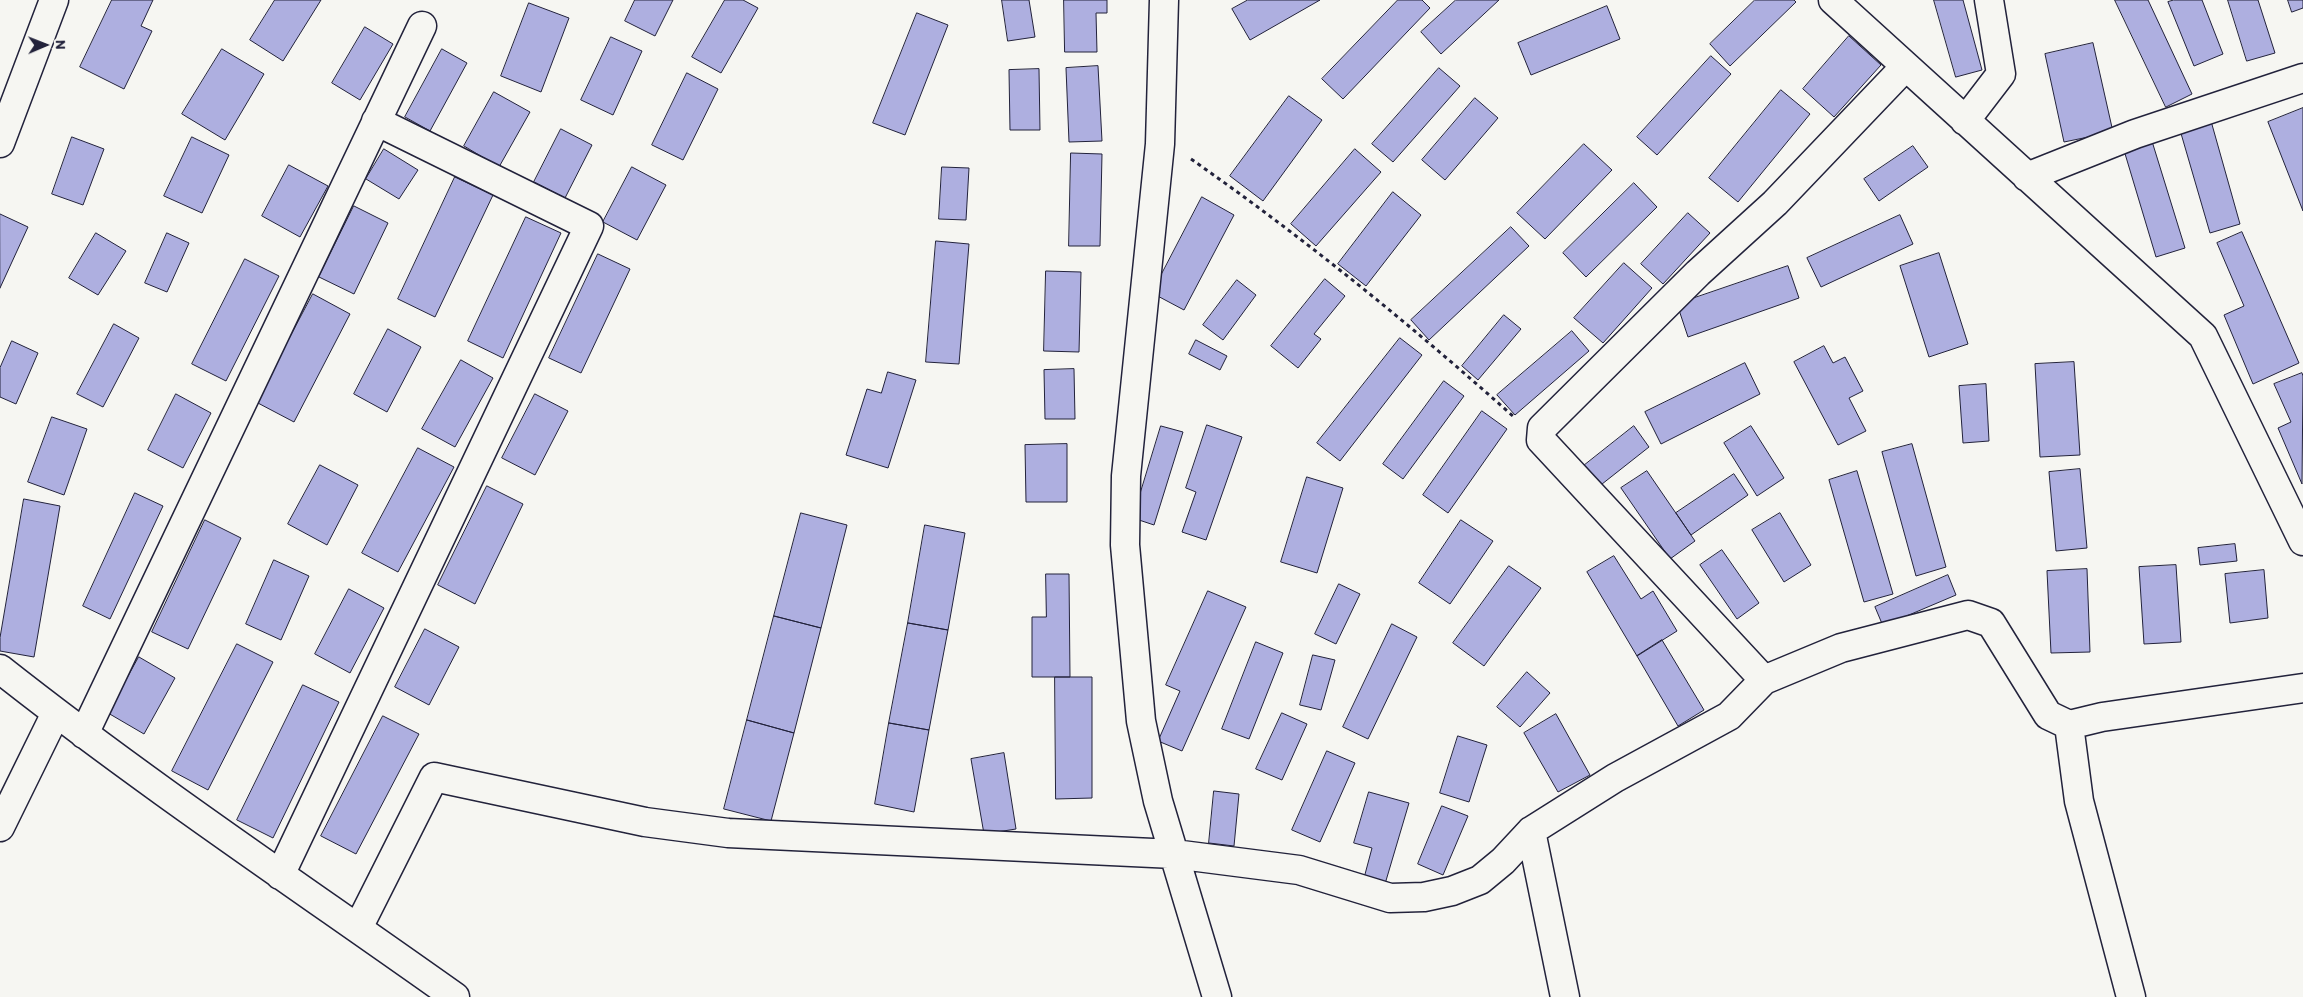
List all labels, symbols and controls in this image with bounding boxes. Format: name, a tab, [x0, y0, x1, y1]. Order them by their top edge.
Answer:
north arrow	[20, 20, 70, 70]
text: N	[52, 40, 69, 50]

